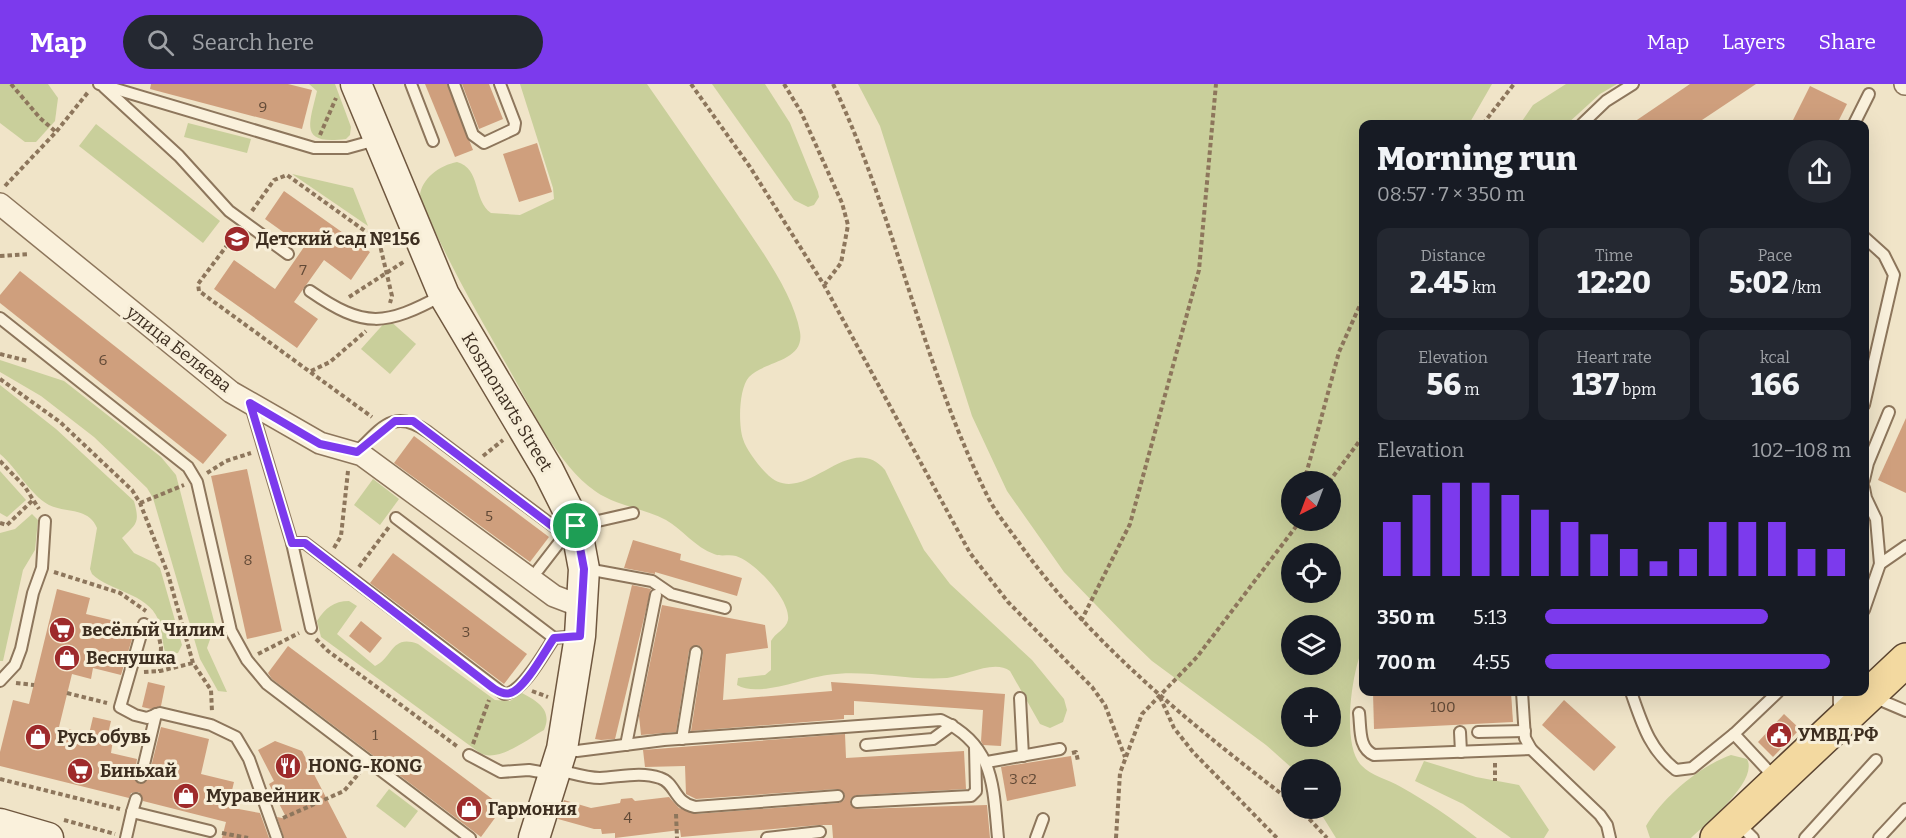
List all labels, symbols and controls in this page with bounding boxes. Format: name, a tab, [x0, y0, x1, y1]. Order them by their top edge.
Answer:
search box	[123, 15, 543, 69]
text: Map	[30, 26, 87, 59]
icon: search	[144, 26, 177, 59]
text: Search here	[192, 29, 314, 56]
text: Map	[1647, 29, 1689, 55]
text: Layers	[1722, 29, 1786, 55]
text: Share	[1819, 29, 1876, 55]
house number: 9	[259, 98, 267, 116]
text: Morning run	[1377, 139, 1577, 179]
button: share	[1788, 140, 1851, 203]
text: 08:57 · 7 × 350 m	[1377, 182, 1525, 206]
school or university icon: Детский сад №156	[222, 224, 252, 254]
place label: Детский сад №156	[256, 228, 421, 250]
text: Distance	[1421, 246, 1485, 265]
text: Time	[1595, 246, 1633, 265]
text: Pace	[1758, 246, 1792, 265]
house number: 7	[299, 261, 307, 279]
text: 2.45	[1410, 265, 1469, 301]
text: 12:20	[1577, 265, 1651, 301]
text: 5:02	[1729, 265, 1789, 301]
text: km	[1469, 278, 1496, 297]
text: /km	[1789, 278, 1821, 297]
street label: улица Беляева	[121, 300, 236, 397]
street label: Kosmonavts Street	[457, 328, 557, 476]
text: Elevation	[1418, 348, 1488, 367]
text: Heart rate	[1576, 348, 1652, 367]
text: kcal	[1760, 348, 1790, 367]
house number: 6	[99, 351, 108, 369]
text: 56	[1427, 367, 1461, 403]
text: 137	[1572, 367, 1619, 403]
text: 166	[1751, 367, 1799, 403]
text: m	[1461, 380, 1479, 399]
text: bpm	[1619, 380, 1656, 399]
text: Elevation	[1377, 438, 1464, 462]
text: 102–108 m	[1752, 438, 1851, 462]
north arrow	[1281, 471, 1341, 531]
map controls	[1281, 471, 1341, 819]
pin	[550, 500, 601, 551]
house number: 5	[485, 507, 493, 525]
icon: arrive	[559, 509, 592, 542]
button: locate	[1281, 543, 1341, 603]
house number: 8	[243, 551, 253, 569]
text: 350 m	[1377, 605, 1435, 629]
text: 5:13	[1473, 605, 1507, 629]
supermarket icon: весёлый Чилим	[47, 615, 77, 645]
button: layers	[1281, 615, 1341, 675]
place label: весёлый Чилим	[82, 619, 225, 641]
house number: 3	[462, 623, 470, 641]
shop icon: Веснушка	[52, 643, 82, 673]
place label: Веснушка	[86, 647, 176, 669]
text: 700 m	[1377, 650, 1436, 674]
text: 4:55	[1473, 650, 1510, 674]
button: +	[1281, 687, 1341, 747]
house number: 100	[1430, 698, 1456, 716]
public building icon: УМВД РФ	[1764, 720, 1794, 750]
shop icon: Русь обувь	[23, 722, 53, 752]
place label: УМВД РФ	[1798, 724, 1879, 746]
place label: Русь обувь	[57, 726, 151, 748]
house number: 1	[372, 726, 378, 744]
restaurant icon: HONG-KONG	[273, 751, 303, 781]
place label: HONG-KONG	[308, 755, 422, 777]
supermarket icon: Биньхай	[65, 756, 95, 786]
button: −	[1281, 759, 1341, 819]
place label: Биньхай	[100, 760, 177, 782]
house number: 3 с2	[1009, 770, 1037, 788]
shop icon: Муравейник	[171, 781, 201, 811]
place label: Муравейник	[206, 785, 320, 807]
shop icon: Гармония	[454, 794, 484, 824]
place label: Гармония	[488, 798, 577, 820]
house number: 4	[624, 809, 633, 827]

